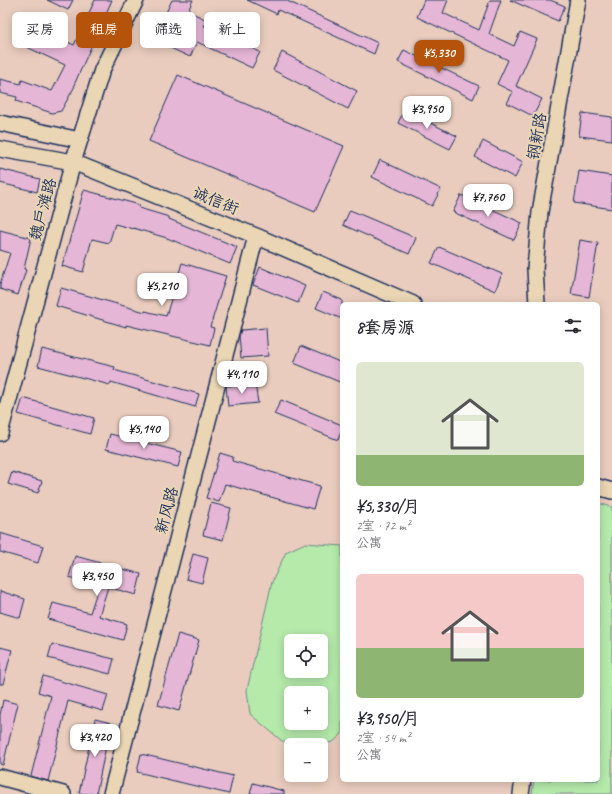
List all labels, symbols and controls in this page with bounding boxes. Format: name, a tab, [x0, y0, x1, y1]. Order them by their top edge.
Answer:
chip: 买房	[12, 12, 68, 48]
chip: 租房	[76, 12, 132, 48]
chip: 筛选	[140, 12, 196, 48]
chip: 新上	[204, 12, 260, 48]
pin: ¥5,330	[406, 40, 472, 74]
text: ¥5,330	[423, 45, 455, 61]
pin: ¥3,950	[394, 96, 460, 130]
text: ¥3,950	[411, 101, 443, 117]
street label: 钢新路	[523, 111, 551, 162]
street label: 魏户滩路	[25, 176, 61, 243]
street label: 诚信街	[190, 183, 242, 219]
pin: ¥7,760	[455, 184, 521, 218]
text: ¥7,760	[472, 189, 504, 205]
pin: ¥5,210	[129, 273, 195, 307]
text: ¥5,210	[146, 278, 178, 294]
icon: filters	[562, 315, 584, 337]
text: 8套房源	[356, 317, 415, 338]
pin: ¥4,110	[209, 361, 275, 395]
text: ¥4,110	[226, 366, 258, 382]
icon: home	[434, 388, 506, 460]
pin: ¥5,140	[111, 416, 177, 450]
text: ¥5,140	[128, 421, 160, 437]
street label: 新风路	[151, 484, 183, 536]
text: ¥5,330/月	[356, 496, 420, 517]
text: 2室 · 72 m²	[356, 518, 410, 534]
text: 公寓	[356, 535, 382, 551]
pin: ¥3,450	[64, 563, 130, 597]
text: ¥3,450	[81, 568, 113, 584]
icon: home	[434, 600, 506, 672]
map controls	[284, 634, 328, 782]
button: locate	[284, 634, 328, 678]
button: +	[284, 686, 328, 730]
text: ¥3,950/月	[356, 708, 420, 729]
pin: ¥3,420	[62, 724, 128, 758]
text: ¥3,420	[79, 729, 111, 745]
text: 2室 · 54 m²	[356, 730, 410, 746]
button: −	[284, 738, 328, 782]
text: 公寓	[356, 747, 382, 763]

